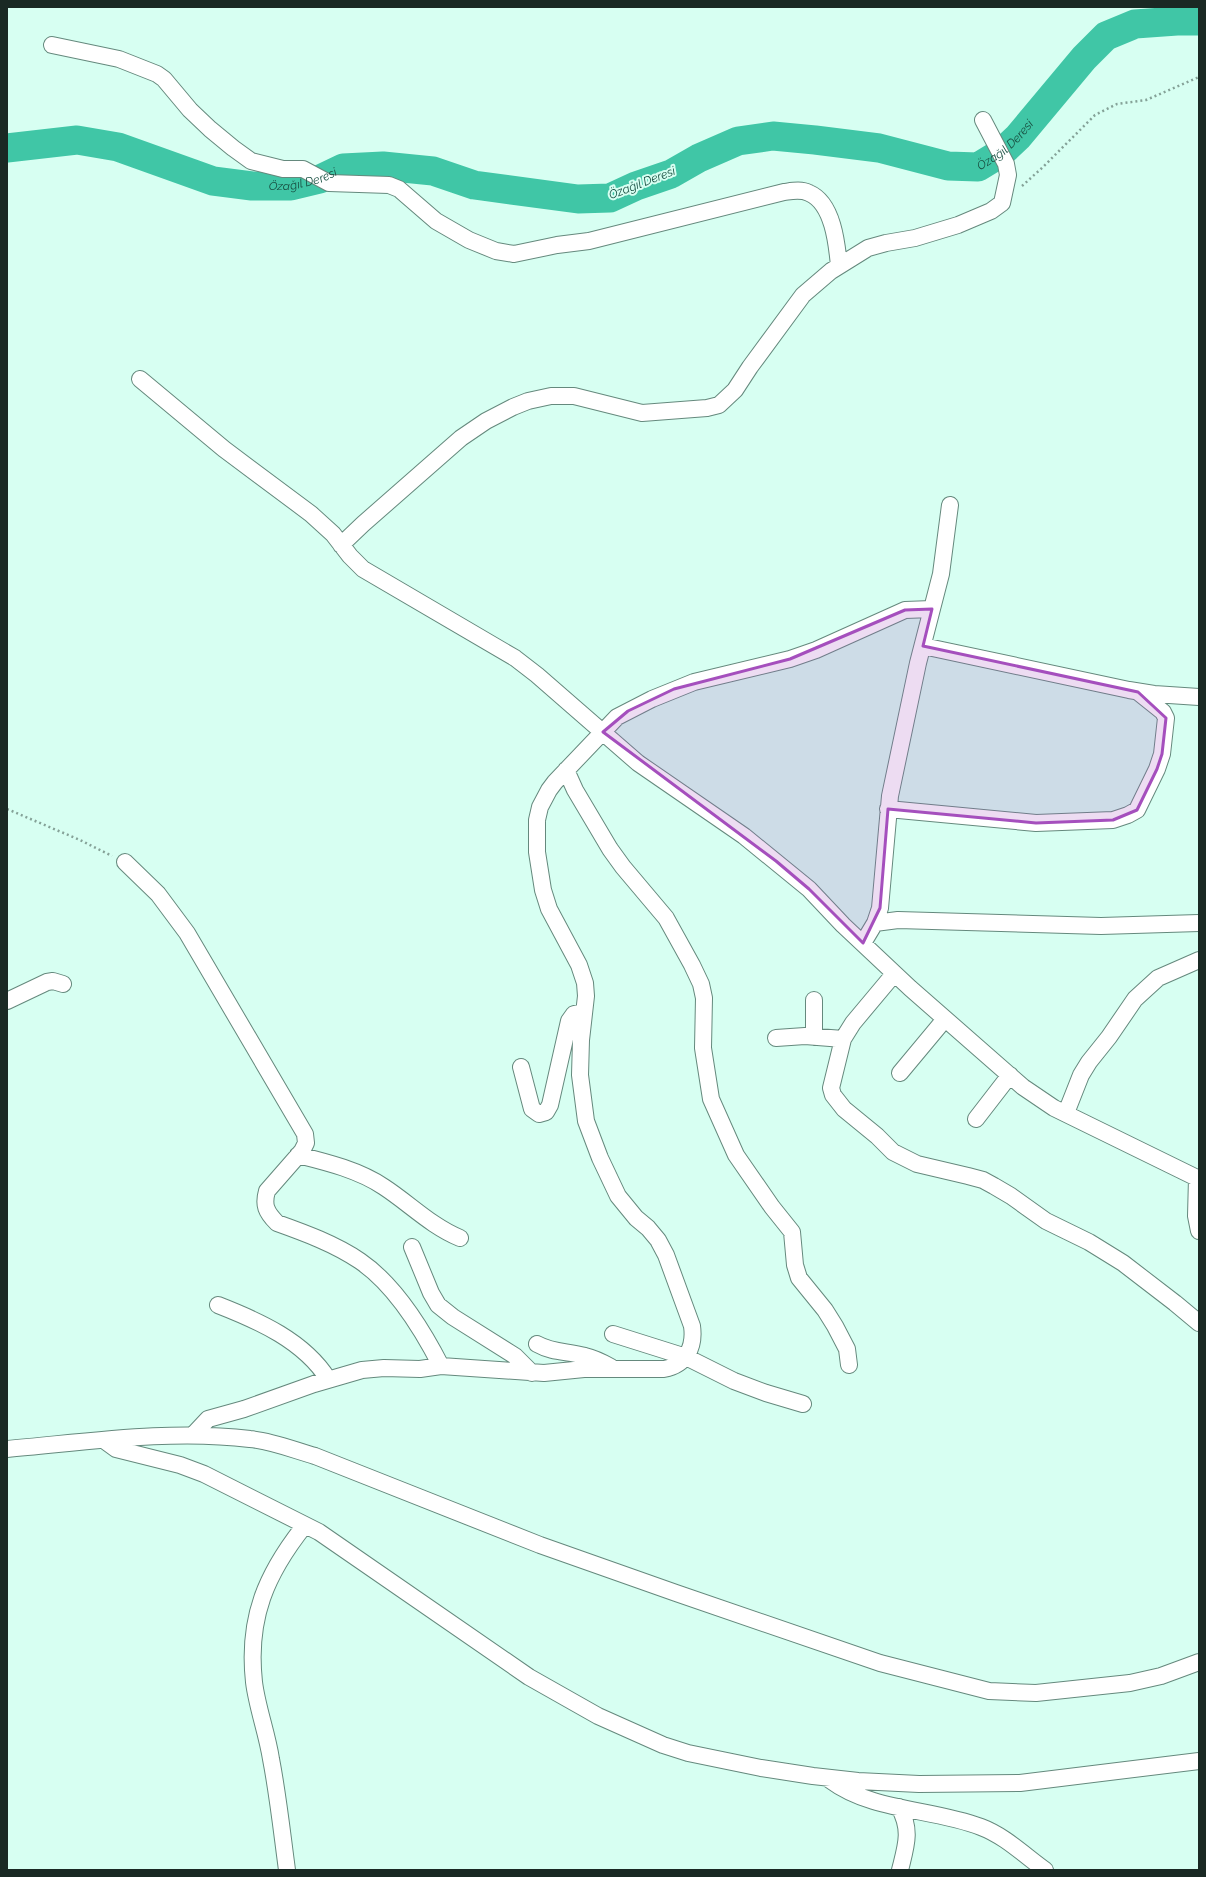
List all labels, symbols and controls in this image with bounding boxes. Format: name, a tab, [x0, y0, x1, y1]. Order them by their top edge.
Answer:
water label: Özağıl Deresi	[974, 117, 1036, 173]
water label: Özağıl Deresi	[607, 164, 678, 202]
water label: Özağıl Deresi	[269, 165, 340, 193]

